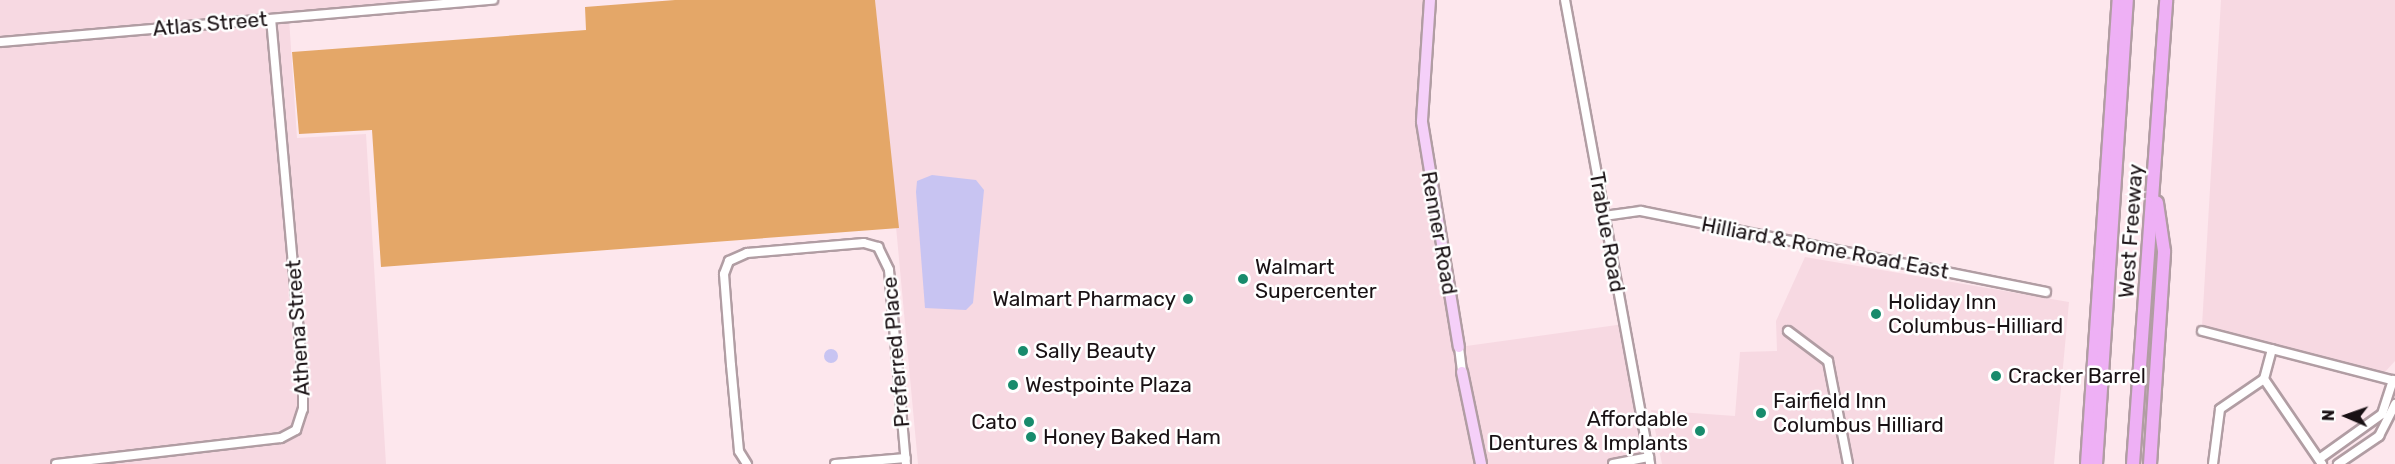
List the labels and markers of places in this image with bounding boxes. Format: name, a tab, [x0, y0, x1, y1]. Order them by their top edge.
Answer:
place label: Walmart Supercenter	[1255, 254, 1377, 304]
marker: Walmart Supercenter	[1236, 272, 1250, 286]
place label: Walmart Pharmacy	[992, 286, 1176, 312]
place label: Holiday Inn Columbus-Hilliard	[1888, 289, 2063, 339]
marker: Walmart Pharmacy	[1181, 292, 1195, 306]
marker: Holiday Inn Columbus-Hilliard	[1869, 307, 1883, 321]
place label: Sally Beauty	[1035, 338, 1156, 364]
marker: Sally Beauty	[1016, 344, 1030, 358]
place label: Cracker Barrel	[2008, 363, 2146, 389]
marker: Cracker Barrel	[1989, 369, 2003, 383]
place label: Westpointe Plaza	[1025, 372, 1192, 398]
marker: Westpointe Plaza	[1006, 378, 1020, 392]
place label: Fairfield Inn Columbus Hilliard	[1773, 388, 1944, 438]
place label: Affordable Dentures & Implants	[1488, 406, 1688, 456]
marker: Fairfield Inn Columbus Hilliard	[1754, 406, 1768, 420]
place label: Cato	[971, 409, 1017, 435]
marker: Cato	[1022, 415, 1036, 429]
place label: Honey Baked Ham	[1043, 424, 1221, 450]
marker: Affordable Dentures & Implants	[1693, 424, 1707, 438]
marker: Honey Baked Ham	[1024, 430, 1038, 444]

